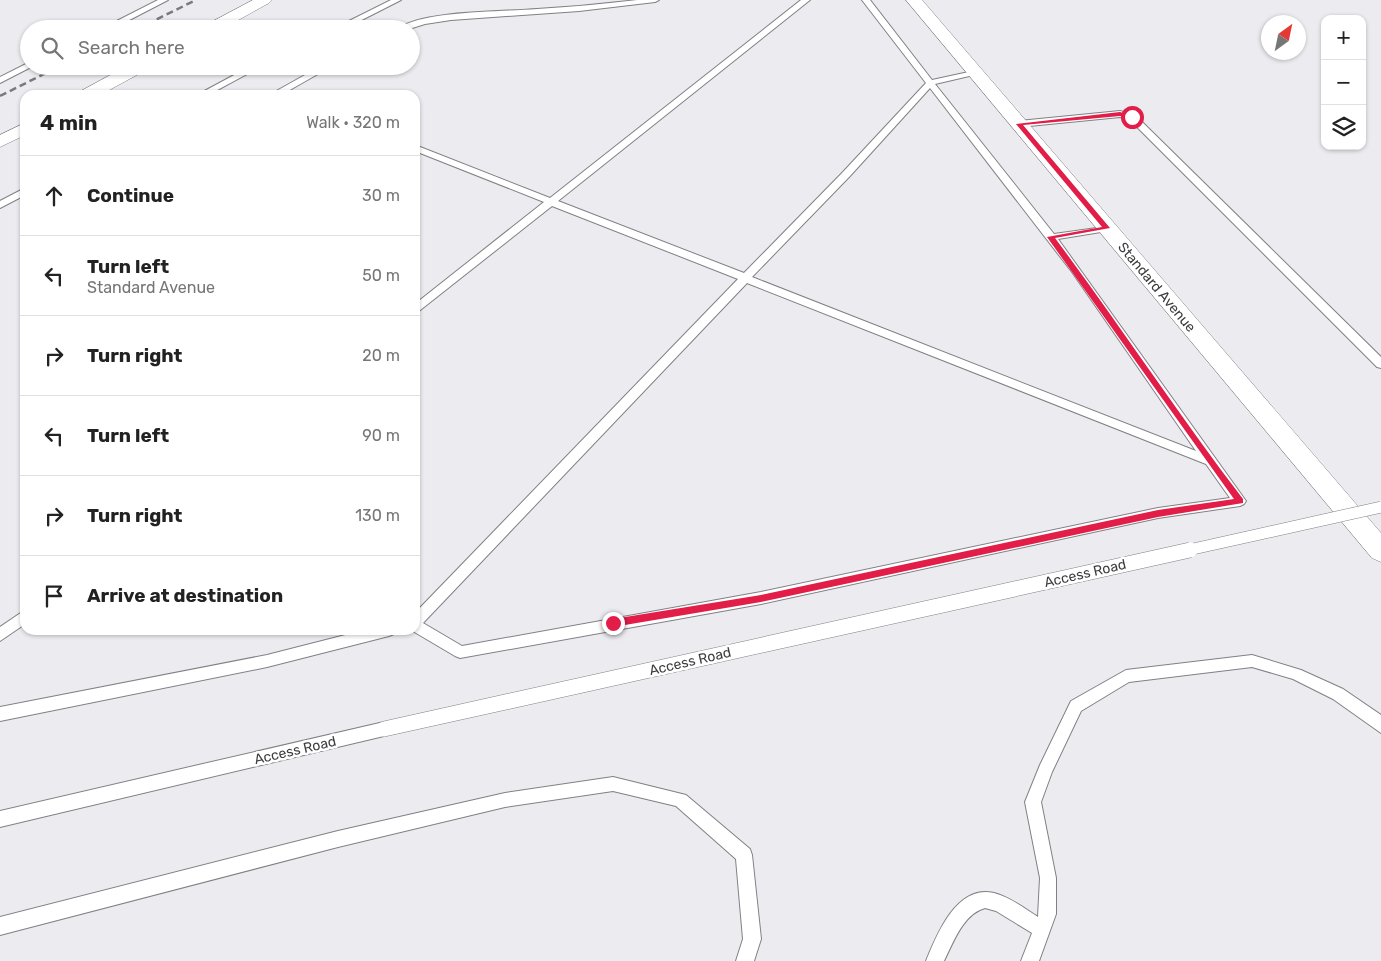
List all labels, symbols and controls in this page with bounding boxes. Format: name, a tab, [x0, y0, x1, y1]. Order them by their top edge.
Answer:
north arrow	[1261, 15, 1306, 60]
map controls	[1321, 15, 1366, 150]
button: +	[1321, 15, 1366, 60]
search box	[20, 20, 420, 75]
icon: search	[38, 34, 66, 62]
text: Search here	[78, 36, 185, 59]
button: −	[1321, 60, 1366, 105]
button: layers	[1321, 105, 1366, 150]
route start	[1121, 106, 1144, 129]
text: 4 min	[40, 110, 98, 135]
text: Walk · 320 m	[306, 113, 400, 132]
icon: ahead	[40, 182, 68, 210]
text: Continue	[87, 184, 174, 207]
text: 30 m	[362, 186, 400, 205]
street label: Standard Avenue	[1114, 239, 1199, 336]
text: Turn left	[87, 255, 169, 278]
icon: left	[40, 262, 68, 290]
text: 50 m	[362, 266, 400, 285]
text: Standard Avenue	[87, 278, 215, 297]
icon: right	[40, 342, 68, 370]
text: Turn right	[87, 344, 182, 367]
text: 20 m	[362, 346, 400, 365]
icon: left	[40, 422, 68, 450]
text: Turn left	[87, 424, 169, 447]
text: 90 m	[362, 426, 400, 445]
icon: right	[40, 502, 68, 530]
text: Turn right	[87, 504, 182, 527]
text: 130 m	[355, 506, 400, 525]
street label: Access Road	[1043, 556, 1128, 591]
icon: arrive	[40, 582, 68, 610]
text: Arrive at destination	[87, 584, 283, 607]
route end	[602, 612, 625, 635]
street label: Access Road	[648, 644, 733, 679]
street label: Access Road	[253, 733, 338, 768]

